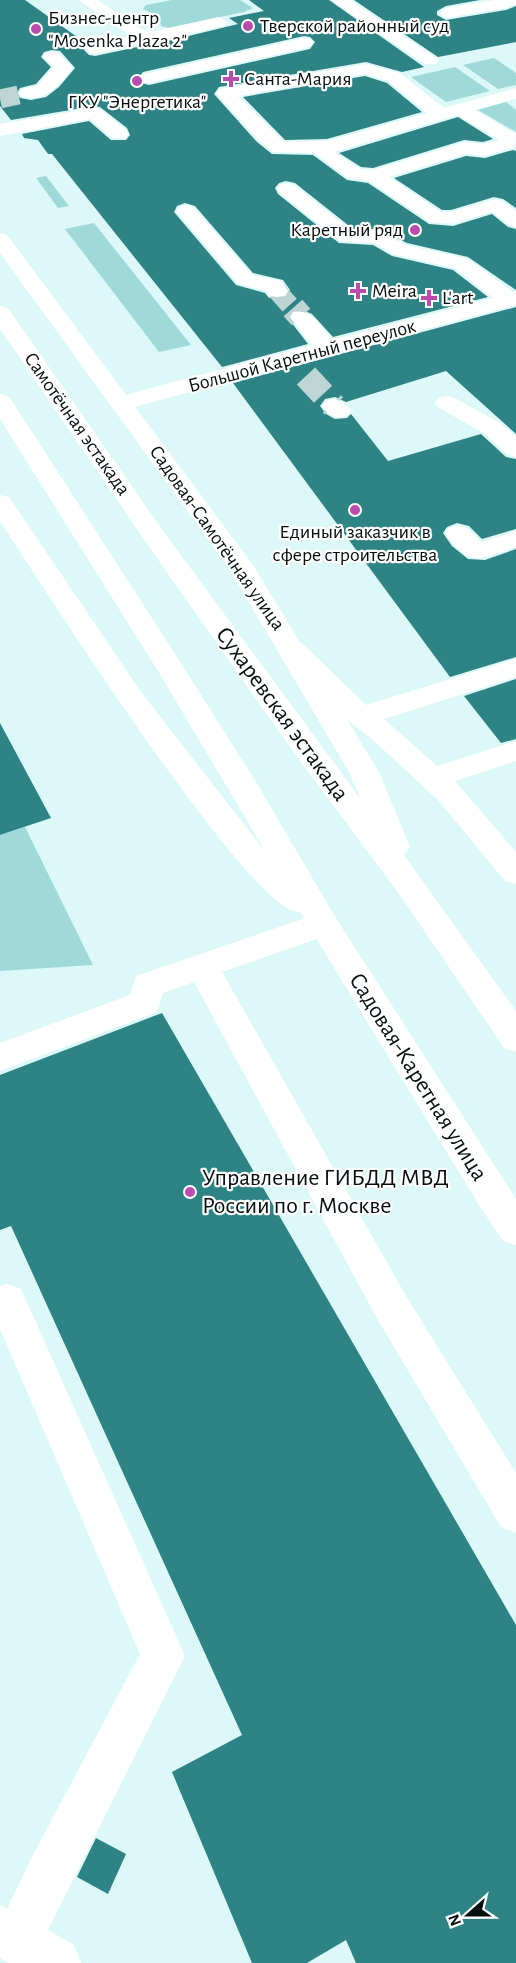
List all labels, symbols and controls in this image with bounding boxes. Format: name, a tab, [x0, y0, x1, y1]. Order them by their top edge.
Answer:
place label: Бизнес-центр "Mosenka Plaza 2"	[48, 8, 187, 51]
place label: Тверской районный суд	[260, 16, 449, 36]
marker: Тверской районный суд	[241, 19, 255, 33]
marker: Бизнес-центр "Mosenka Plaza 2"	[29, 22, 43, 36]
place label: Санта-Мария	[244, 69, 352, 89]
marker: Санта-Мария	[222, 70, 240, 88]
marker: ГКУ "Энергетика"	[130, 74, 144, 88]
place label: ГКУ "Энергетика"	[68, 92, 206, 112]
place label: Каретный ряд	[290, 220, 403, 240]
marker: Каретный ряд	[408, 223, 422, 237]
place label: Meira	[372, 281, 417, 301]
marker: Meira	[349, 282, 367, 300]
place label: L'art	[442, 288, 474, 308]
marker: L'art	[420, 289, 438, 307]
street label: Большой Каретный переулок	[186, 316, 418, 396]
street label: Самотёчная эстакада	[20, 349, 134, 499]
street label: Садовая-Самотёчная улица	[146, 442, 288, 634]
marker: Единый заказчик в сфере строительства	[348, 503, 362, 517]
place label: Единый заказчик в сфере строительства	[273, 522, 437, 565]
street label: Сухаревская эстакада	[211, 622, 353, 806]
street label: Садовая-Каретная улица	[344, 969, 492, 1185]
place label: Управление ГИБДД МВД России по г. Москве	[202, 1166, 449, 1218]
marker: Управление ГИБДД МВД России по г. Москве	[183, 1185, 197, 1199]
north arrow	[438, 1885, 498, 1945]
text: N	[445, 1912, 464, 1928]

